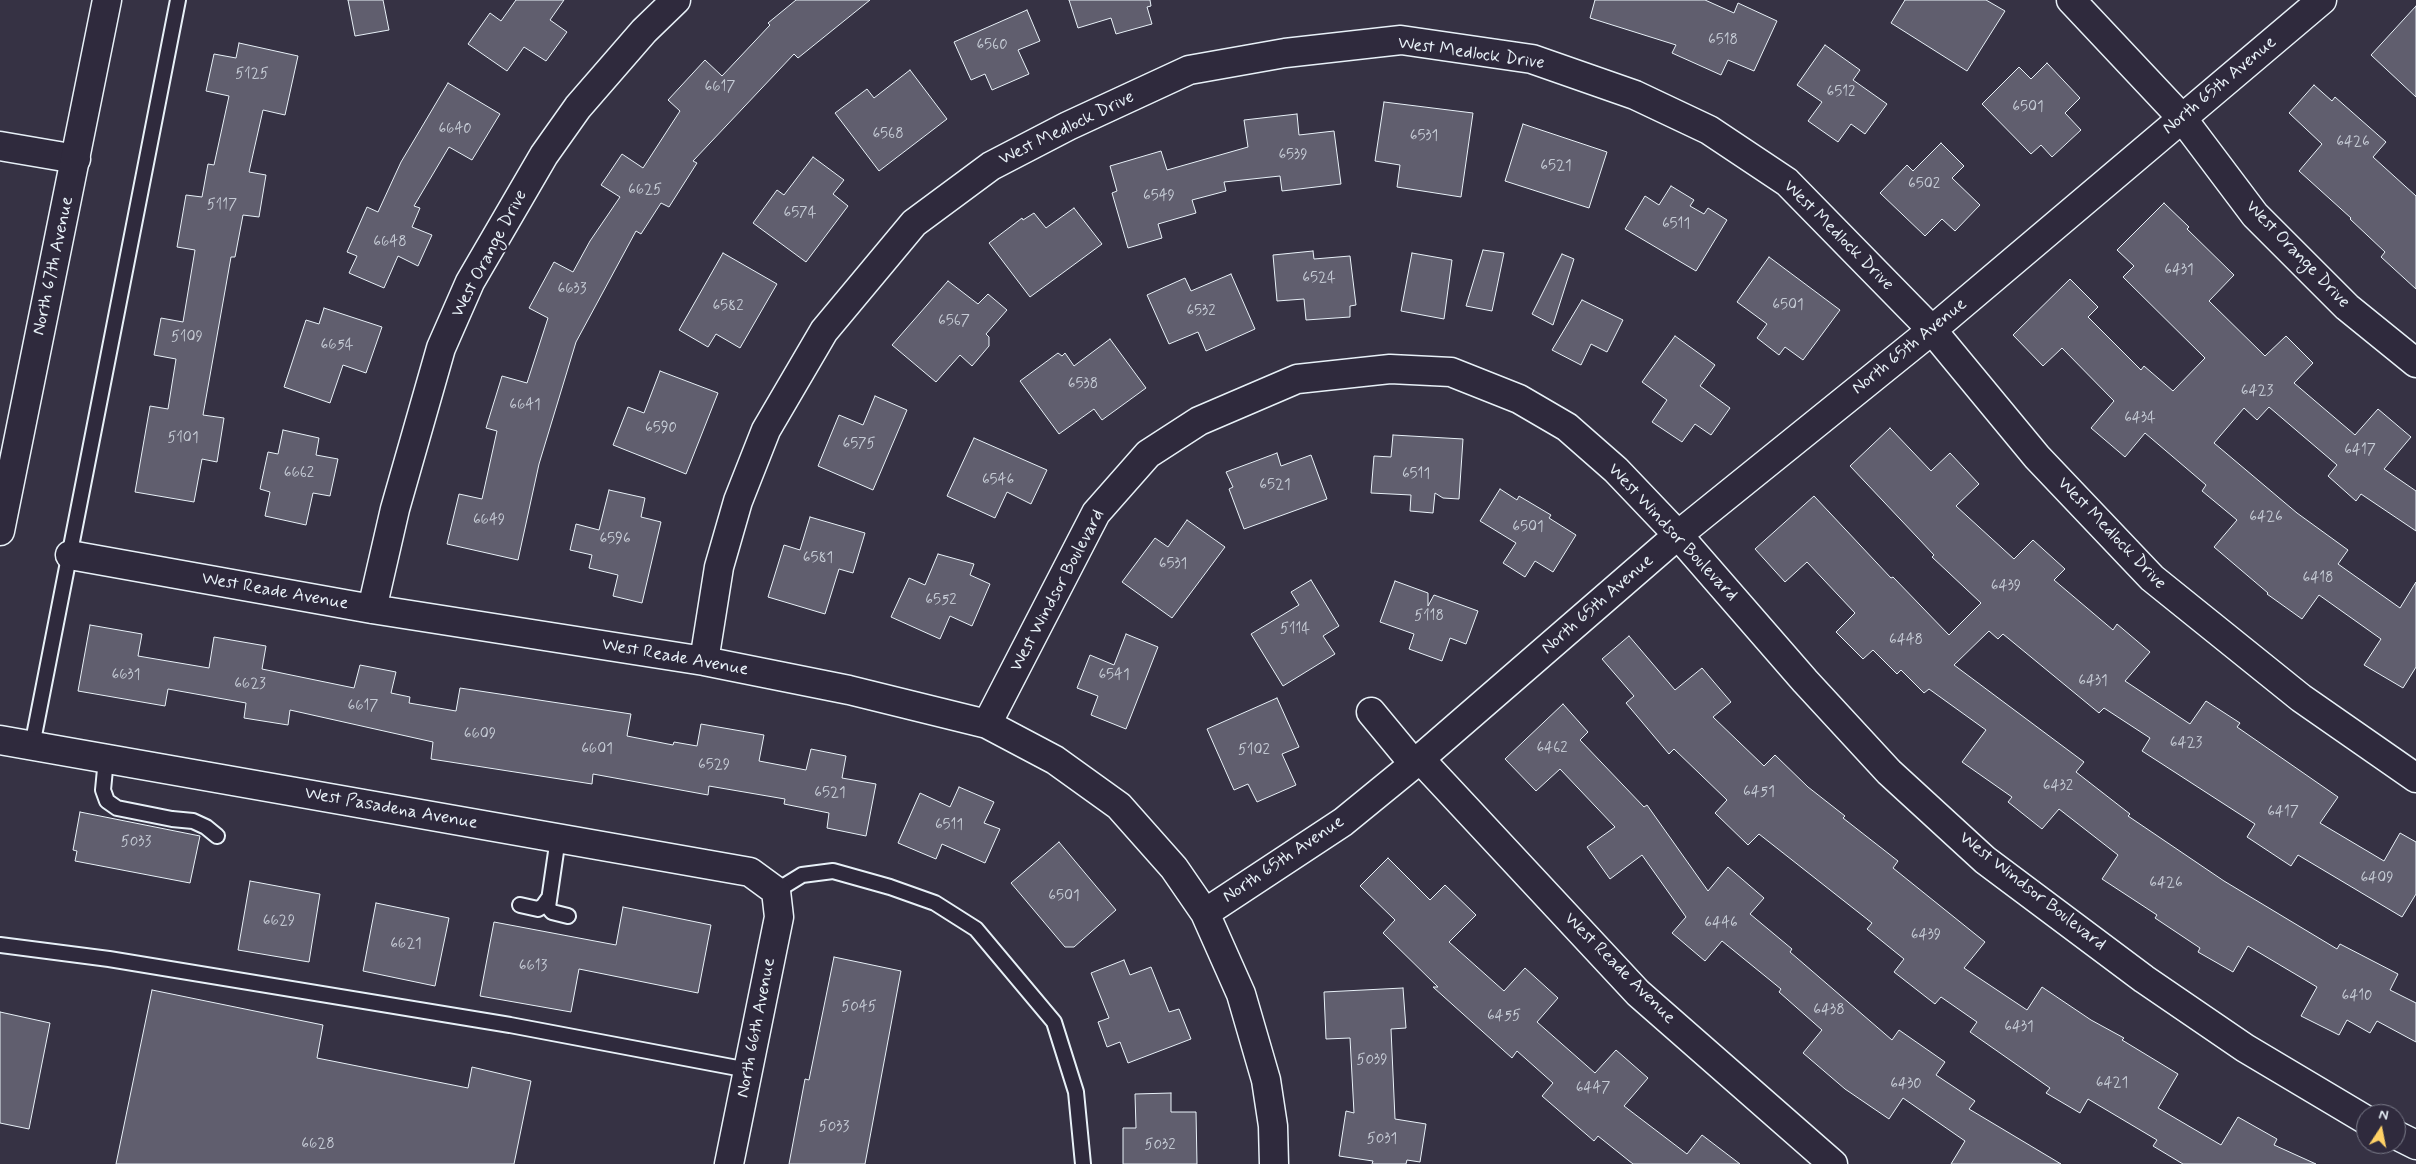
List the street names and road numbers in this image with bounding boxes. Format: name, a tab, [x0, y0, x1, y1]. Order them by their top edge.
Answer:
street label: North 65th Avenue	[2159, 32, 2281, 140]
street label: West Medlock Drive	[1396, 33, 1546, 75]
street label: West Medlock Drive	[996, 87, 1138, 171]
street label: West Medlock Drive	[1778, 176, 1898, 296]
street label: West Orange Drive	[447, 186, 533, 322]
street label: North 67th Avenue	[29, 195, 79, 337]
street label: West Orange Drive	[2240, 197, 2354, 313]
street label: North 65th Avenue	[1848, 294, 1972, 400]
street label: West Windsor Boulevard	[1602, 460, 1742, 606]
street label: West Medlock Drive	[2052, 473, 2170, 595]
street label: West Windsor Boulevard	[1006, 506, 1110, 676]
street label: North 65th Avenue	[1537, 550, 1659, 660]
street label: West Reade Avenue	[200, 568, 350, 616]
street label: West Reade Avenue	[600, 634, 750, 682]
street label: West Pasadena Avenue	[303, 783, 479, 835]
street label: North 65th Avenue	[1219, 811, 1349, 909]
street label: West Windsor Boulevard	[1954, 828, 2110, 956]
street label: West Reade Avenue	[1559, 909, 1679, 1029]
street label: North 66th Avenue	[733, 956, 781, 1100]

